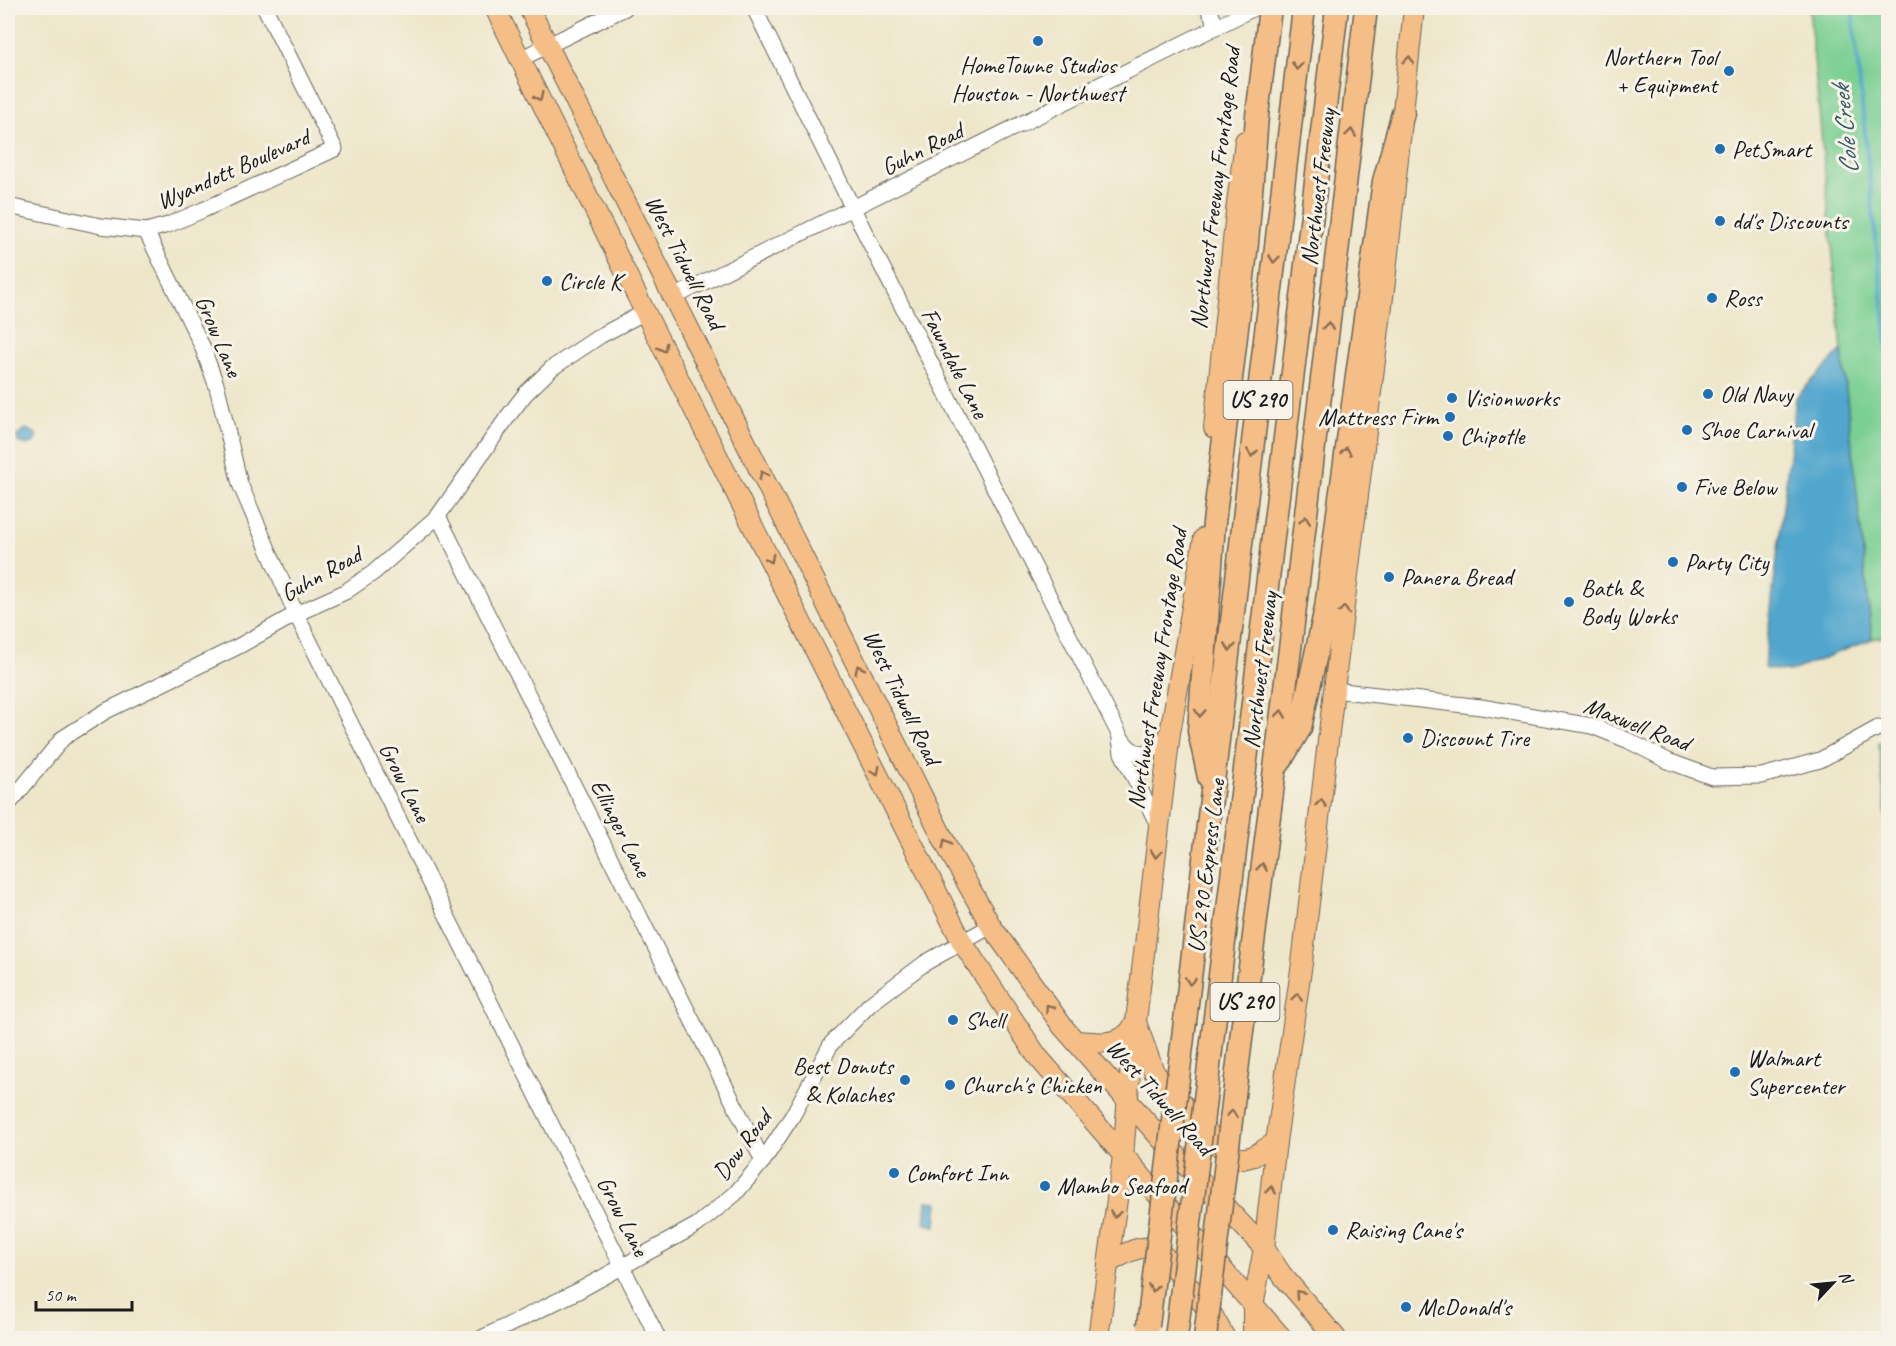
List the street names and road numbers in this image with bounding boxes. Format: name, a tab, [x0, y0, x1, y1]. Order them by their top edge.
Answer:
street label: Northwest Freeway Frontage Road	[1183, 42, 1248, 331]
street label: Northwest Freeway	[1294, 105, 1343, 267]
street label: Guhn Road	[876, 114, 971, 182]
street label: Wyandott Boulevard	[152, 120, 317, 216]
street label: West Tidwell Road	[638, 190, 733, 337]
street label: Grow Lane	[188, 291, 250, 383]
street label: Fawndale Lane	[914, 303, 997, 425]
road number: US 290	[1224, 381, 1292, 419]
street label: Northwest Freeway Frontage Road	[1120, 523, 1195, 811]
street label: Guhn Road	[275, 538, 370, 608]
street label: Northwest Freeway	[1236, 588, 1285, 750]
street label: West Tidwell Road	[856, 625, 949, 773]
street label: Maxwell Road	[1580, 690, 1698, 759]
street label: Grow Lane	[372, 737, 439, 829]
street label: Ellinger Lane	[584, 774, 659, 884]
street label: US 290 Express Lane	[1180, 775, 1232, 954]
road number: US 290	[1210, 983, 1280, 1021]
street label: West Tidwell Road	[1100, 1033, 1223, 1164]
street label: Dow Road	[706, 1101, 780, 1186]
street label: Grow Lane	[590, 1171, 657, 1263]

